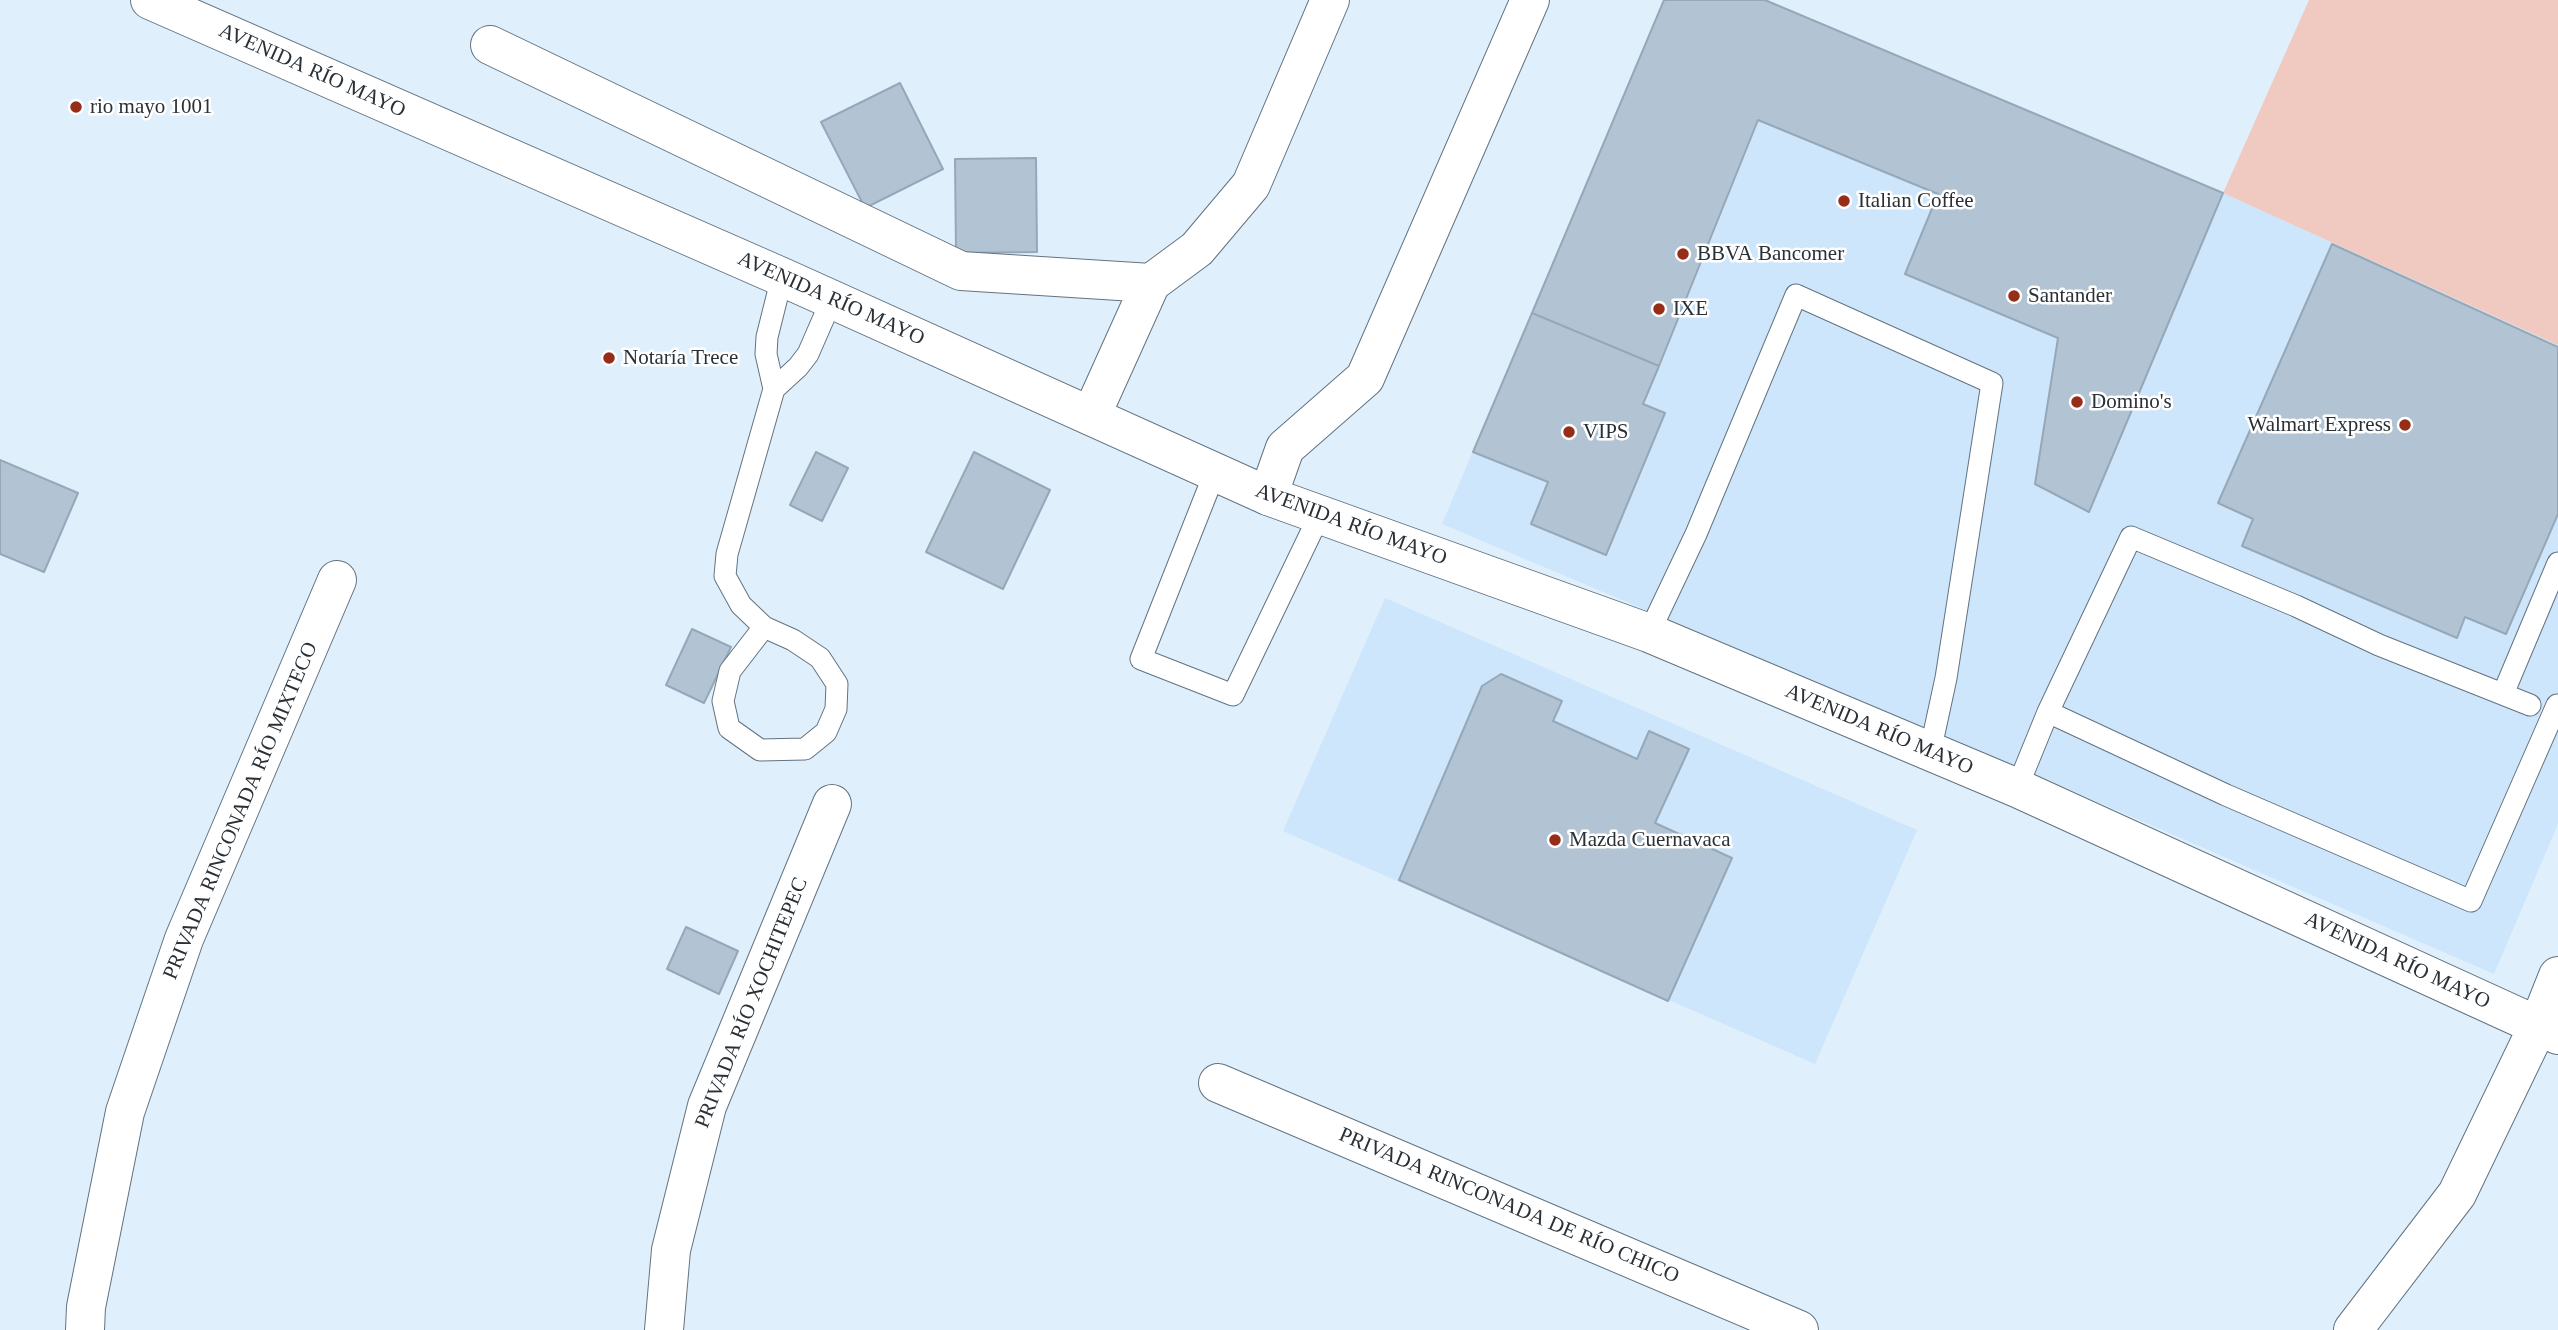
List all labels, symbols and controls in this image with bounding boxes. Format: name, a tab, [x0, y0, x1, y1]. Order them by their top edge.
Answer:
street label: AVENIDA RÍO MAYO	[215, 18, 409, 124]
place label: rio mayo 1001	[90, 94, 212, 120]
marker: rio mayo 1001	[68, 99, 84, 115]
place label: Italian Coffee	[1858, 188, 1974, 214]
marker: Italian Coffee	[1836, 193, 1852, 209]
place label: BBVA Bancomer	[1697, 241, 1844, 267]
street label: AVENIDA RÍO MAYO	[734, 246, 928, 352]
marker: BBVA Bancomer	[1675, 246, 1691, 262]
place label: Santander	[2028, 283, 2112, 309]
marker: Santander	[2006, 288, 2022, 304]
place label: IXE	[1673, 296, 1708, 322]
marker: IXE	[1651, 301, 1667, 317]
place label: Notaría Trece	[623, 345, 738, 371]
marker: Notaría Trece	[601, 350, 617, 366]
place label: Domino's	[2091, 389, 2172, 415]
marker: Domino's	[2069, 394, 2085, 410]
place label: Walmart Express	[2247, 412, 2391, 438]
marker: Walmart Express	[2397, 417, 2413, 433]
place label: VIPS	[1583, 419, 1629, 445]
marker: VIPS	[1561, 424, 1577, 440]
street label: AVENIDA RÍO MAYO	[1252, 479, 1450, 571]
street label: PRIVADA RINCONADA RÍO MIXTECO	[158, 638, 324, 984]
street label: AVENIDA RÍO MAYO	[1781, 679, 1977, 781]
place label: Mazda Cuernavaca	[1569, 827, 1730, 853]
marker: Mazda Cuernavaca	[1547, 832, 1563, 848]
street label: PRIVADA RÍO XOCHITEPEC	[690, 874, 814, 1132]
street label: AVENIDA RÍO MAYO	[2300, 907, 2494, 1015]
street label: PRIVADA RINCONADA DE RÍO CHICO	[1335, 1123, 1683, 1289]

